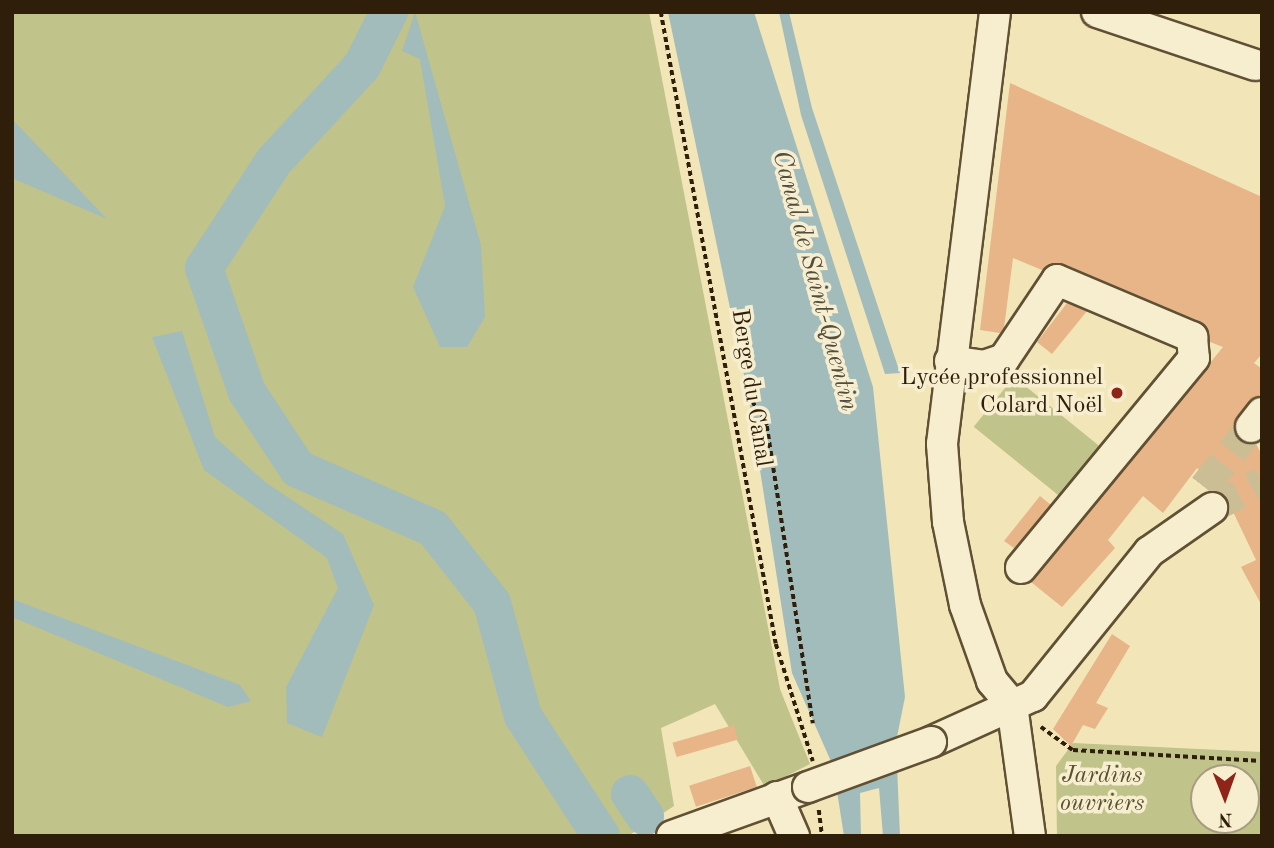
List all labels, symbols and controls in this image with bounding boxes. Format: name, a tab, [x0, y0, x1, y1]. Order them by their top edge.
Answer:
water label: Canal de Saint-Quentin	[764, 147, 864, 415]
street label: Berge du Canal	[723, 307, 777, 469]
place label: Lycée professionnel Colard Noël	[900, 365, 1103, 421]
marker: Lycée professionnel Colard Noël	[1109, 385, 1125, 401]
park label: Jardins ouvriers	[1060, 763, 1144, 819]
north arrow	[1190, 764, 1260, 834]
text: N	[1218, 809, 1233, 828]

